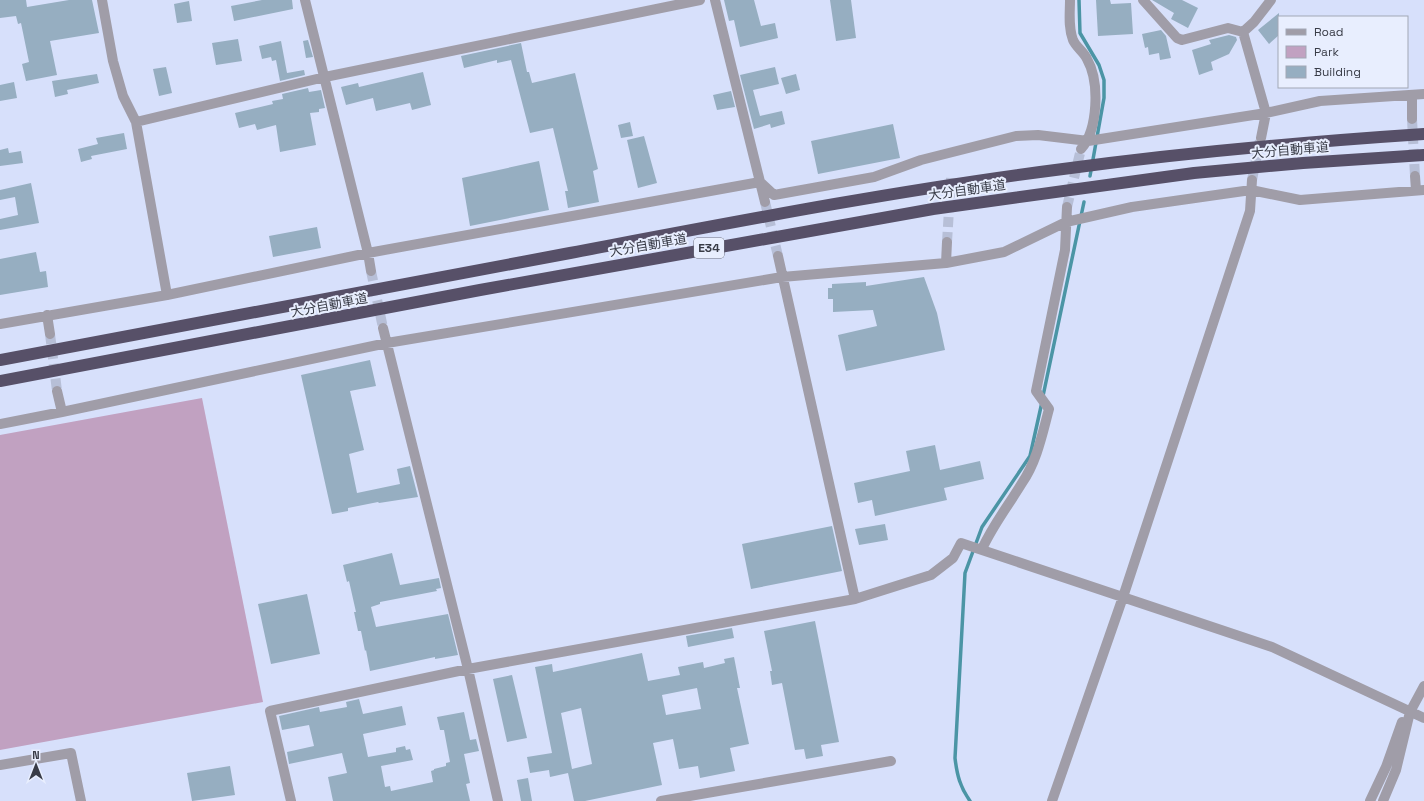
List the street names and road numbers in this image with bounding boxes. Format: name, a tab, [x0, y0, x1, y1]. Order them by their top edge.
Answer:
street label: 大分自動車道	[1250, 138, 1330, 162]
street label: 大分自動車道	[927, 176, 1007, 204]
street label: 大分自動車道	[608, 230, 688, 260]
road number: E34	[694, 238, 724, 258]
street label: 大分自動車道	[289, 289, 369, 321]

